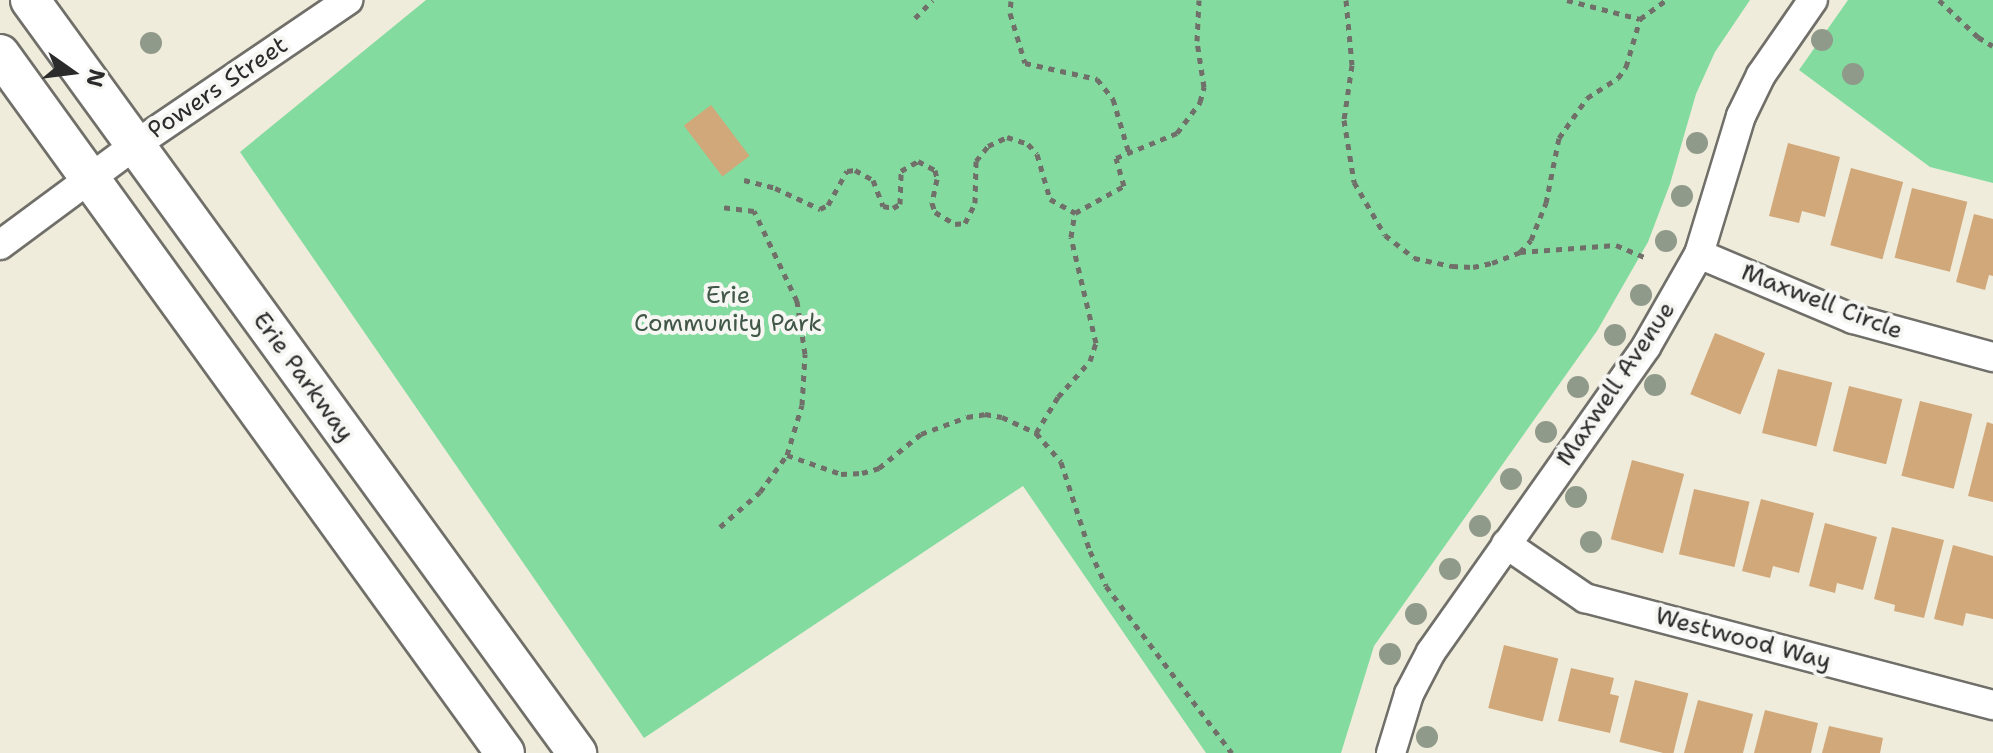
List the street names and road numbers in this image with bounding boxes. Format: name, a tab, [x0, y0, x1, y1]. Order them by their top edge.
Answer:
street label: Powers Street	[143, 31, 293, 145]
street label: Maxwell Circle	[1737, 258, 1907, 346]
street label: Maxwell Avenue	[1550, 296, 1682, 472]
street label: Erie Parkway	[246, 307, 360, 447]
street label: Westwood Way	[1652, 602, 1834, 676]

